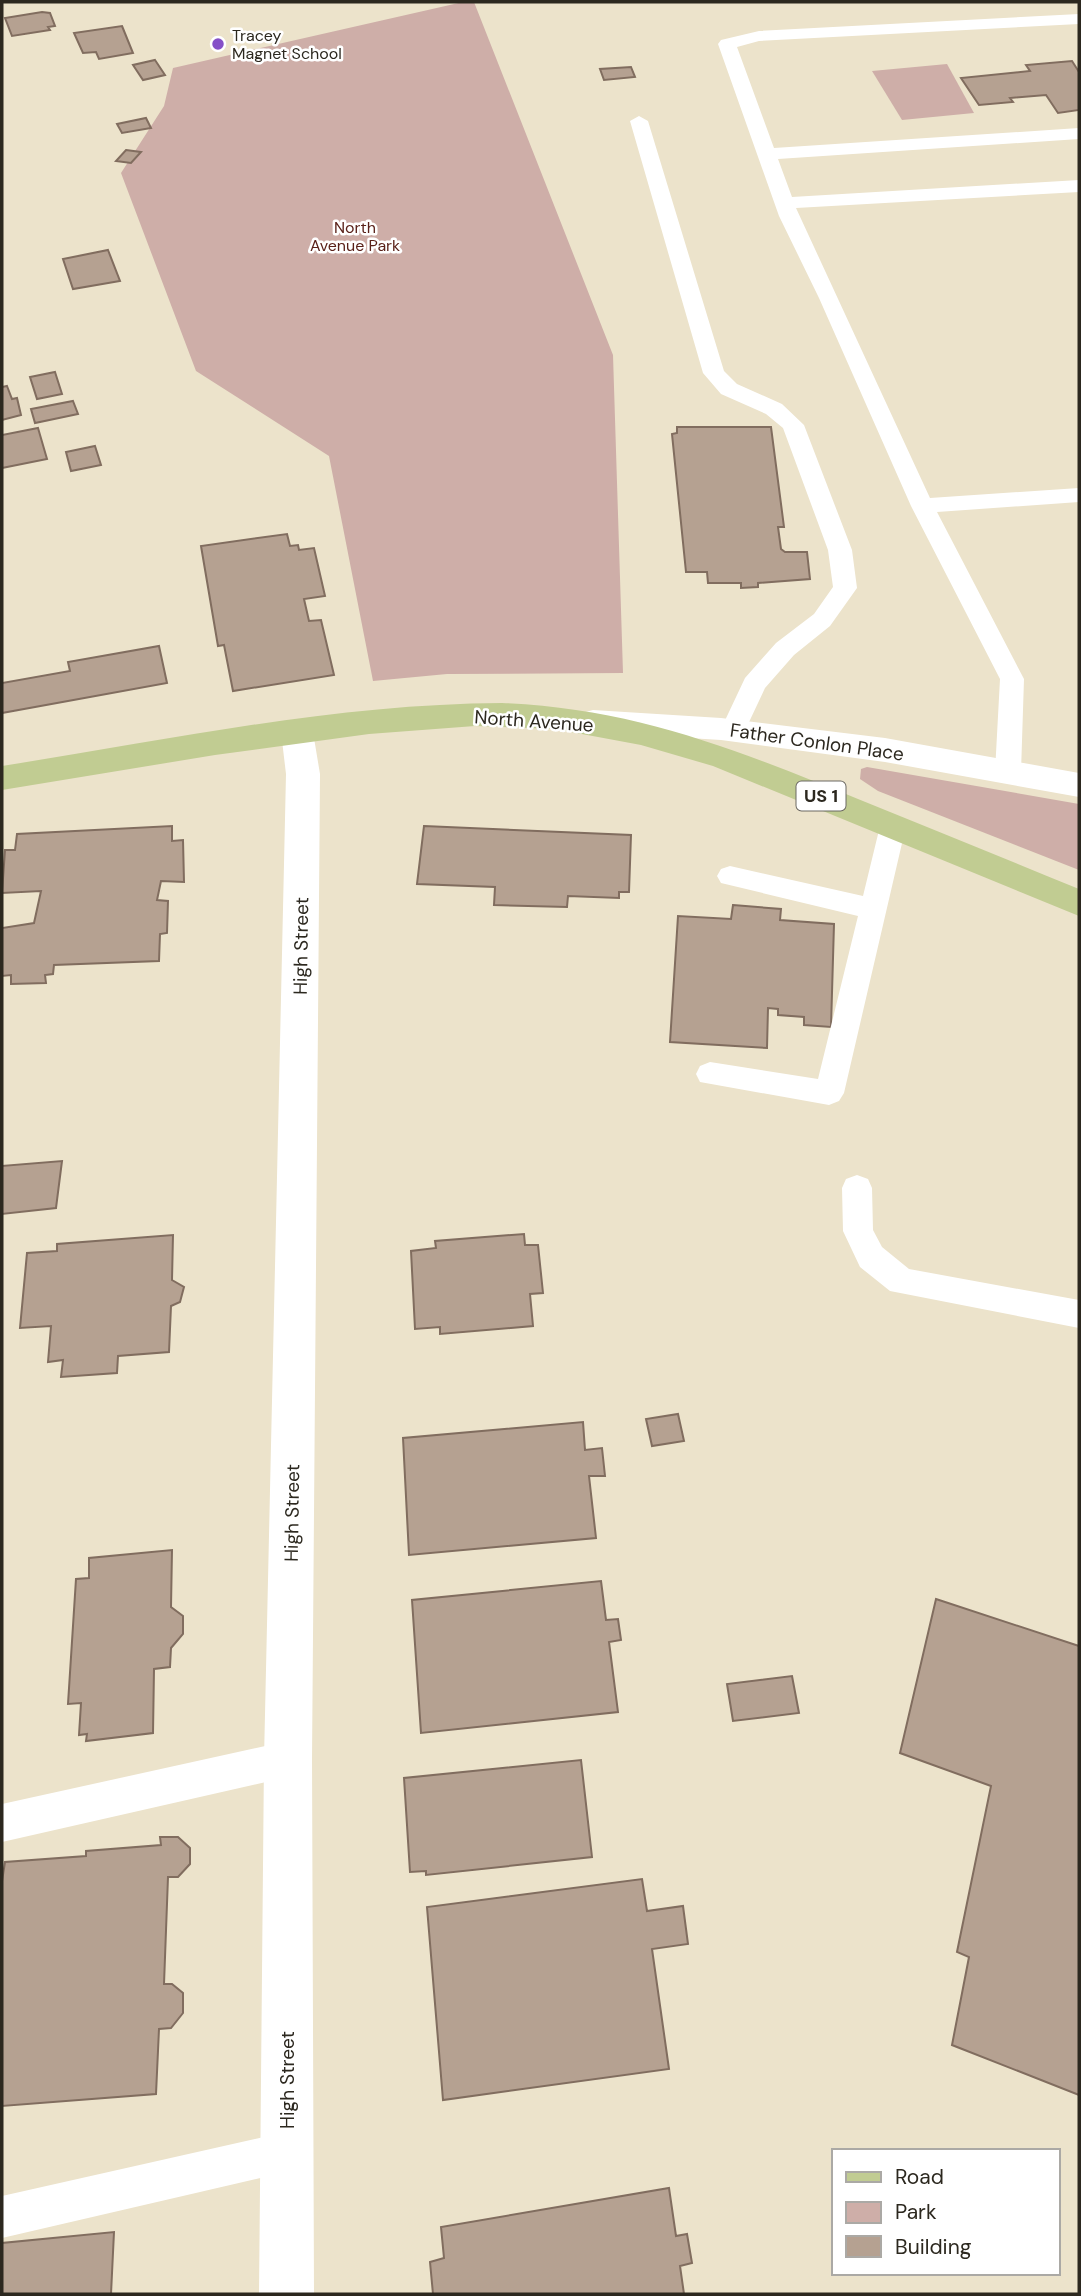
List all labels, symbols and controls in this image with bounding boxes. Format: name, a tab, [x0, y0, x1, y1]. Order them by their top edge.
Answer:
place label: Tracey Magnet School	[232, 25, 342, 64]
marker: Tracey Magnet School	[210, 36, 226, 52]
park label: North Avenue Park	[310, 217, 400, 256]
street label: North Avenue	[474, 704, 594, 738]
street label: Father Conlon Place	[728, 717, 906, 767]
road number: US 1	[796, 782, 846, 810]
street label: High Street	[288, 897, 314, 995]
street label: High Street	[279, 1464, 305, 1562]
street label: High Street	[275, 2031, 300, 2129]
legend	[832, 2149, 1060, 2275]
text: Road	[895, 2163, 944, 2191]
text: Park	[895, 2198, 937, 2226]
text: Building	[895, 2233, 972, 2261]

